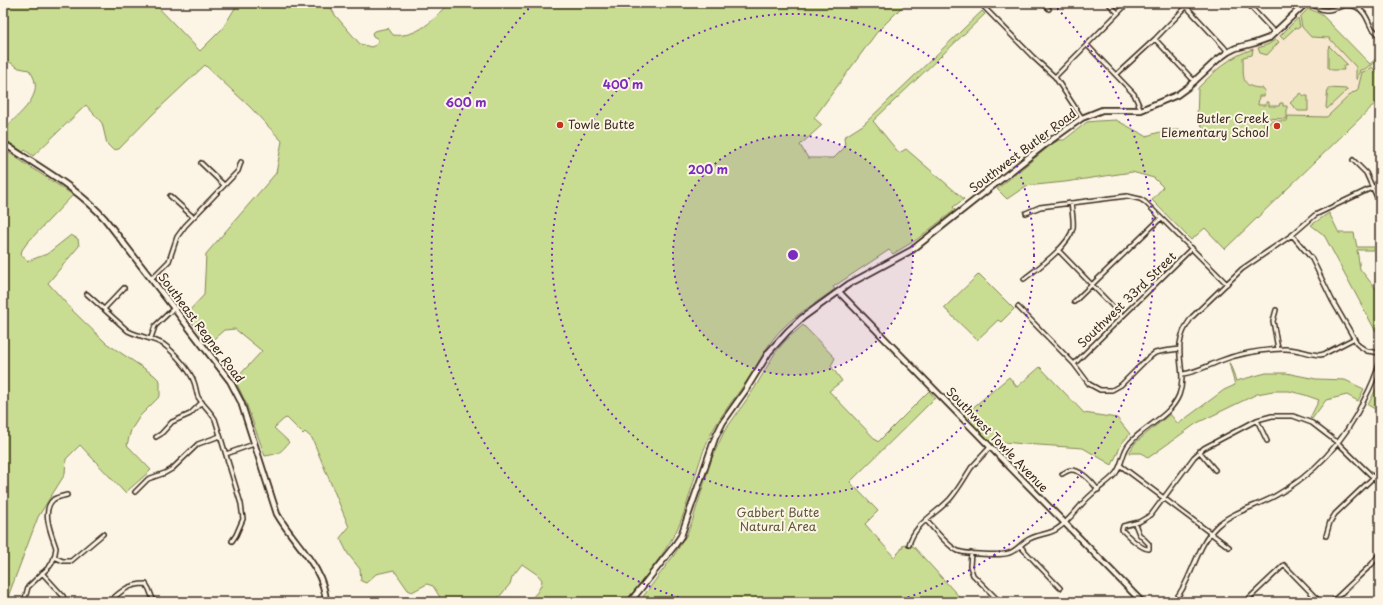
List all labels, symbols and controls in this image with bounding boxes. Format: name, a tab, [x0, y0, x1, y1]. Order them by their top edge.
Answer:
text: 400 m	[603, 75, 643, 93]
text: 600 m	[446, 93, 486, 111]
street label: Southwest Butler Road	[965, 104, 1080, 197]
place label: Butler Creek Elementary School	[1161, 109, 1269, 141]
place label: Towle Butte	[568, 115, 635, 133]
marker: Towle Butte	[555, 120, 565, 130]
marker: Butler Creek Elementary School	[1272, 121, 1282, 131]
text: 200 m	[688, 160, 728, 178]
street label: Southwest 33rd Street	[1073, 247, 1180, 351]
centre of rings	[786, 248, 800, 262]
street label: Southeast Regner Road	[154, 269, 249, 386]
street label: Southwest Towle Avenue	[943, 383, 1053, 496]
park label: Gabbert Butte Natural Area	[737, 503, 819, 535]

